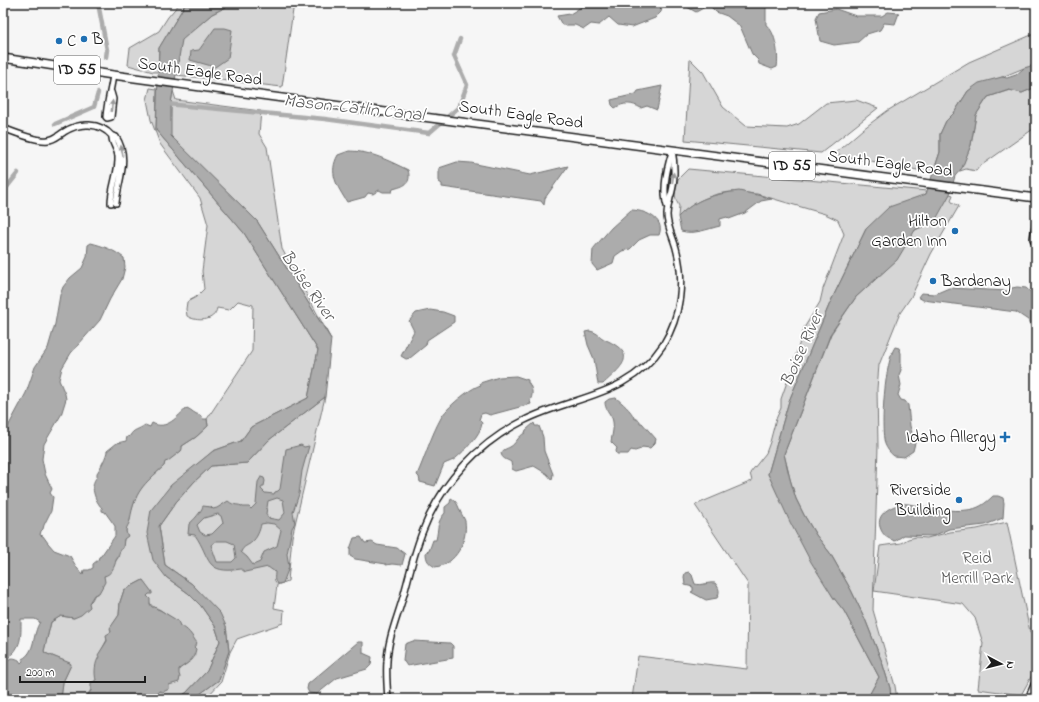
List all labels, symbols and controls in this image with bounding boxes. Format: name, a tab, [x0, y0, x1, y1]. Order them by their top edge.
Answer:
place label: B	[91, 27, 103, 52]
place label: C	[67, 29, 76, 54]
marker: B	[79, 34, 89, 44]
marker: C	[54, 36, 64, 46]
street label: South Eagle Road	[136, 51, 264, 95]
road number: ID 55	[54, 56, 100, 84]
water label: Mason-Catlin Canal	[282, 89, 428, 130]
street label: South Eagle Road	[457, 94, 585, 138]
one-way arrow	[109, 100, 115, 112]
street label: South Eagle Road	[826, 144, 954, 186]
one-way arrow	[119, 145, 125, 157]
road number: ID 55	[769, 152, 815, 180]
one-way arrow	[670, 172, 676, 184]
place label: Hilton Garden Inn	[871, 209, 947, 254]
marker: Hilton Garden Inn	[950, 226, 960, 236]
water label: Boise River	[273, 245, 342, 329]
place label: Bardenay	[940, 269, 1011, 295]
marker: Bardenay	[928, 276, 938, 286]
water label: Boise River	[775, 305, 832, 391]
place label: Idaho Allergy	[906, 425, 996, 452]
marker: Idaho Allergy	[999, 431, 1011, 443]
place label: Riverside Building	[890, 478, 951, 525]
marker: Riverside Building	[954, 495, 964, 505]
park label: Reid Merrill Park	[941, 546, 1014, 591]
north arrow	[981, 644, 1021, 684]
scale bar	[20, 658, 145, 684]
text: N	[1002, 660, 1018, 670]
text: 200 m	[26, 664, 55, 682]

